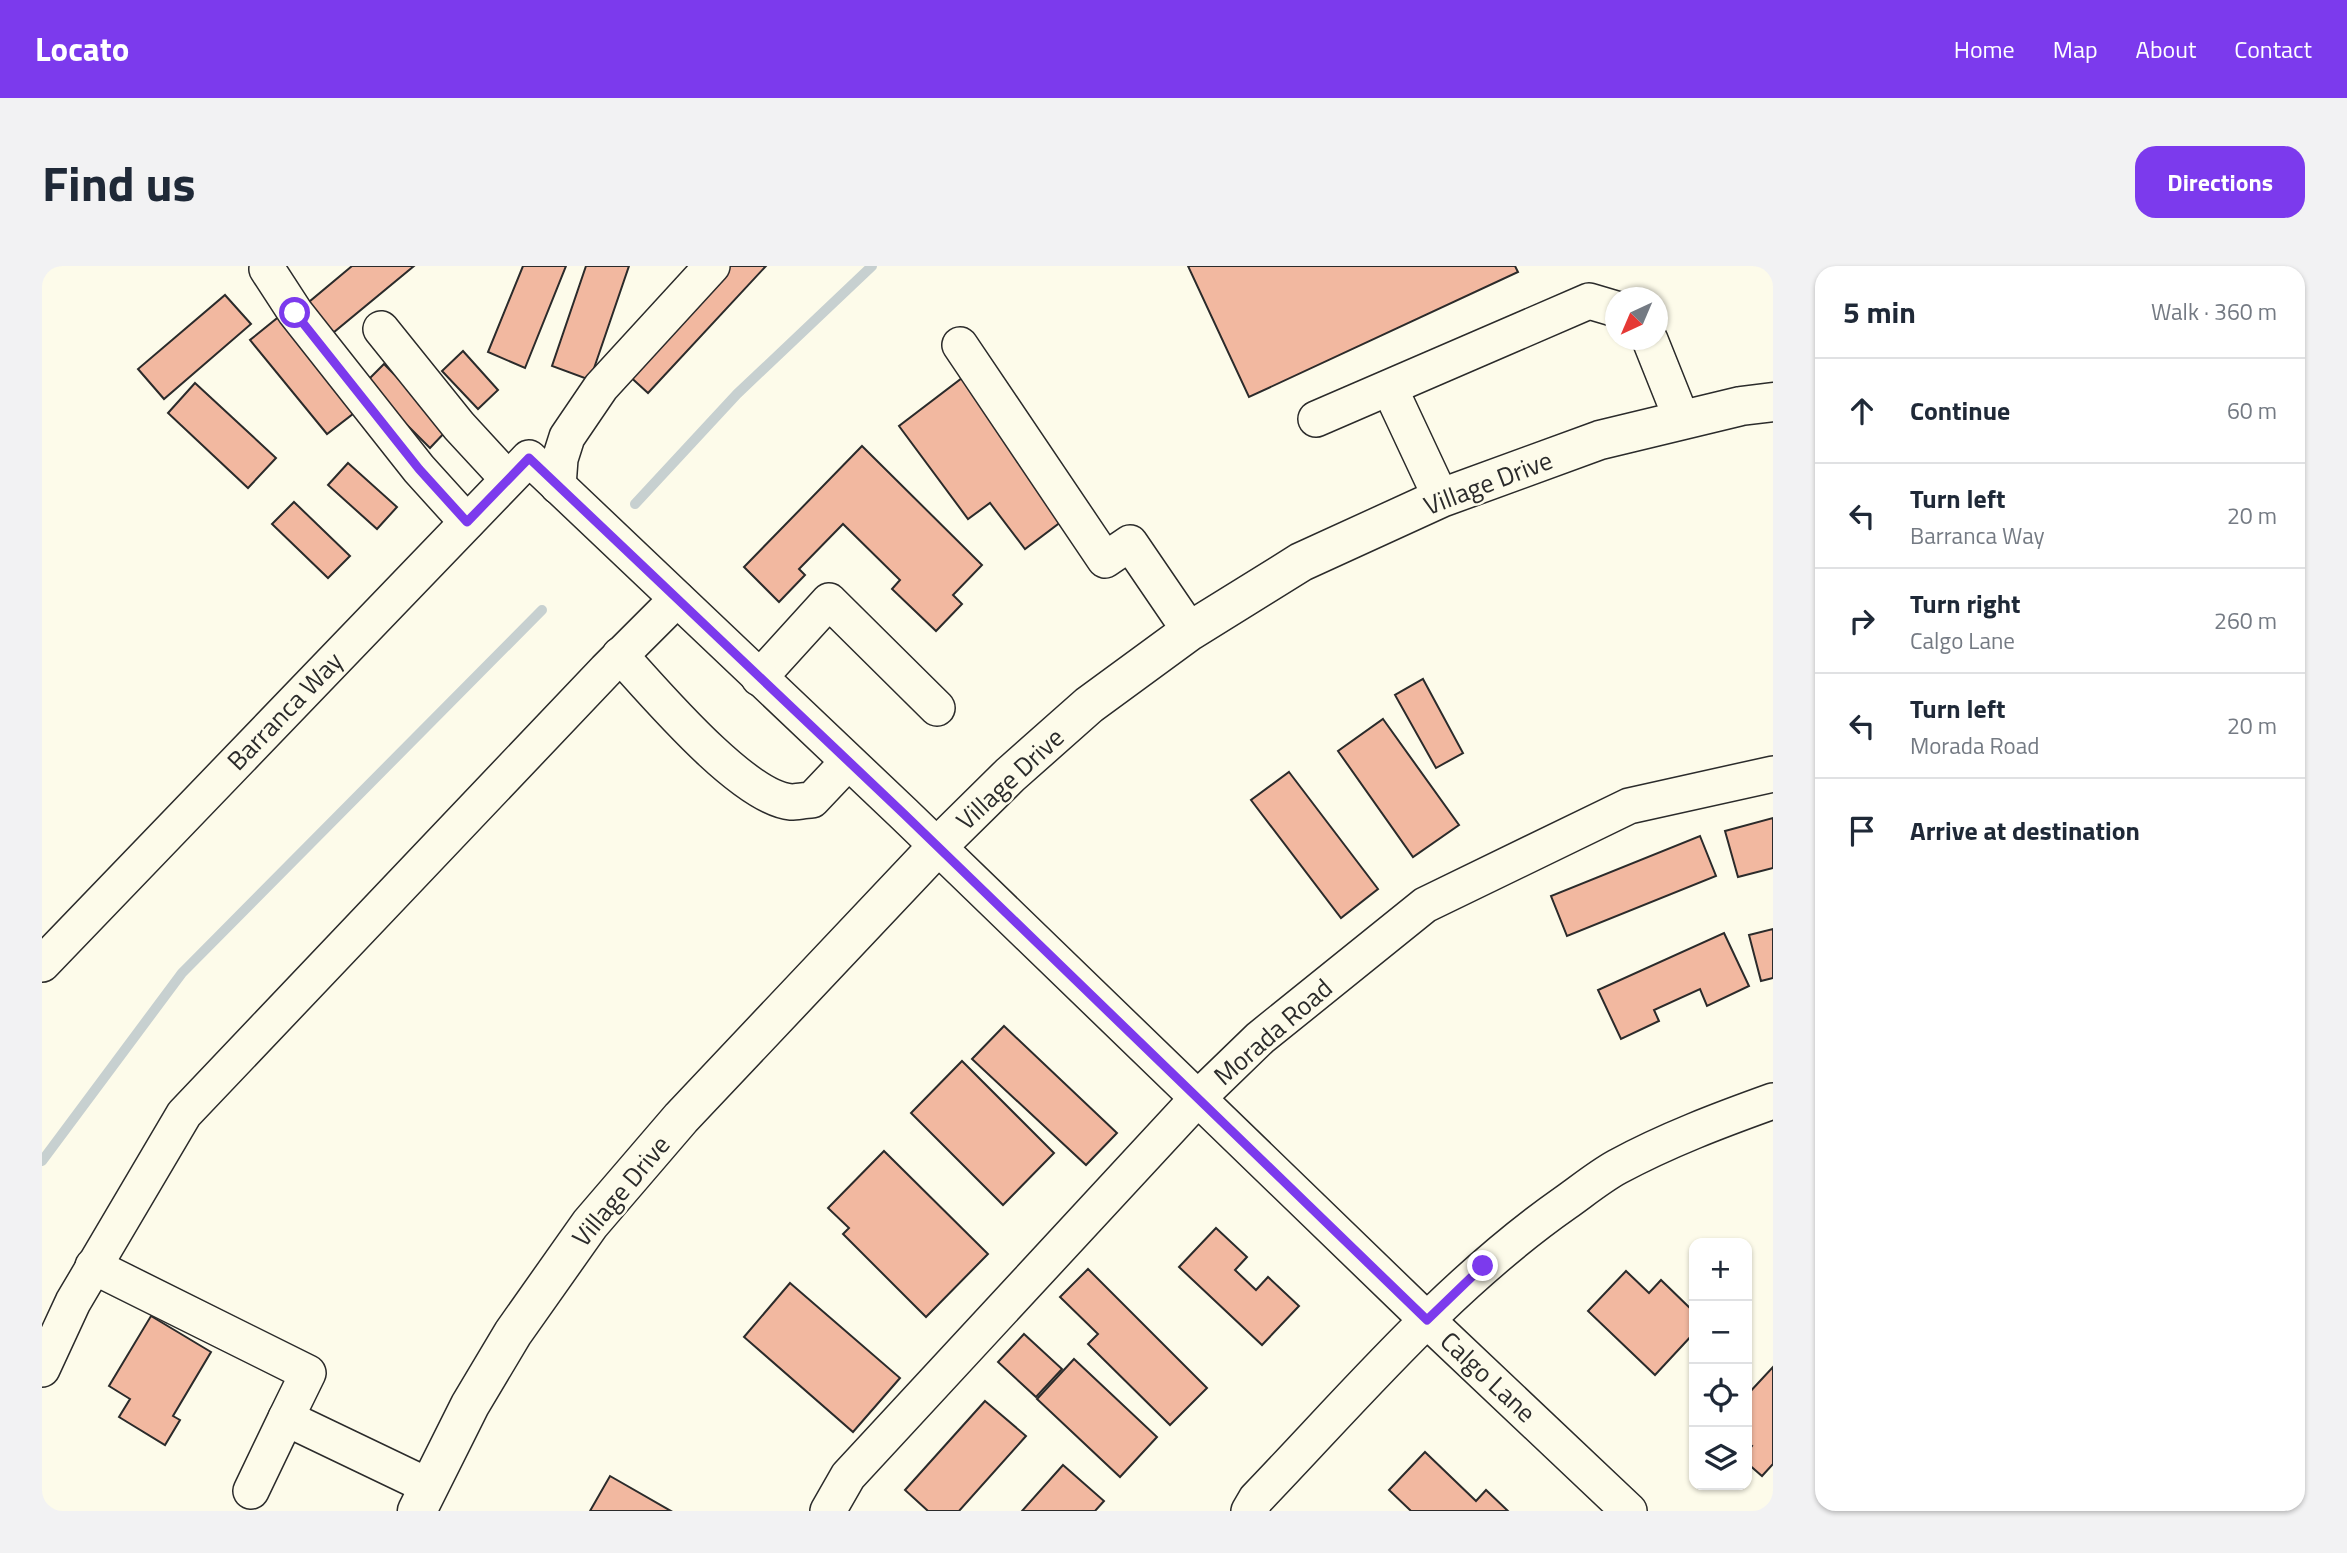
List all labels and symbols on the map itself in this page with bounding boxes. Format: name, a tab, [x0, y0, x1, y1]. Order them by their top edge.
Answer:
north arrow	[1605, 287, 1668, 350]
route start	[279, 297, 310, 328]
street label: Village Drive	[1418, 440, 1558, 525]
street label: Barranca Way	[218, 642, 352, 779]
street label: Village Drive	[947, 718, 1072, 839]
street label: Morada Road	[1205, 969, 1341, 1094]
street label: Village Drive	[562, 1126, 679, 1255]
route end	[1467, 1250, 1498, 1281]
street label: Calgo Lane	[1432, 1322, 1545, 1431]

